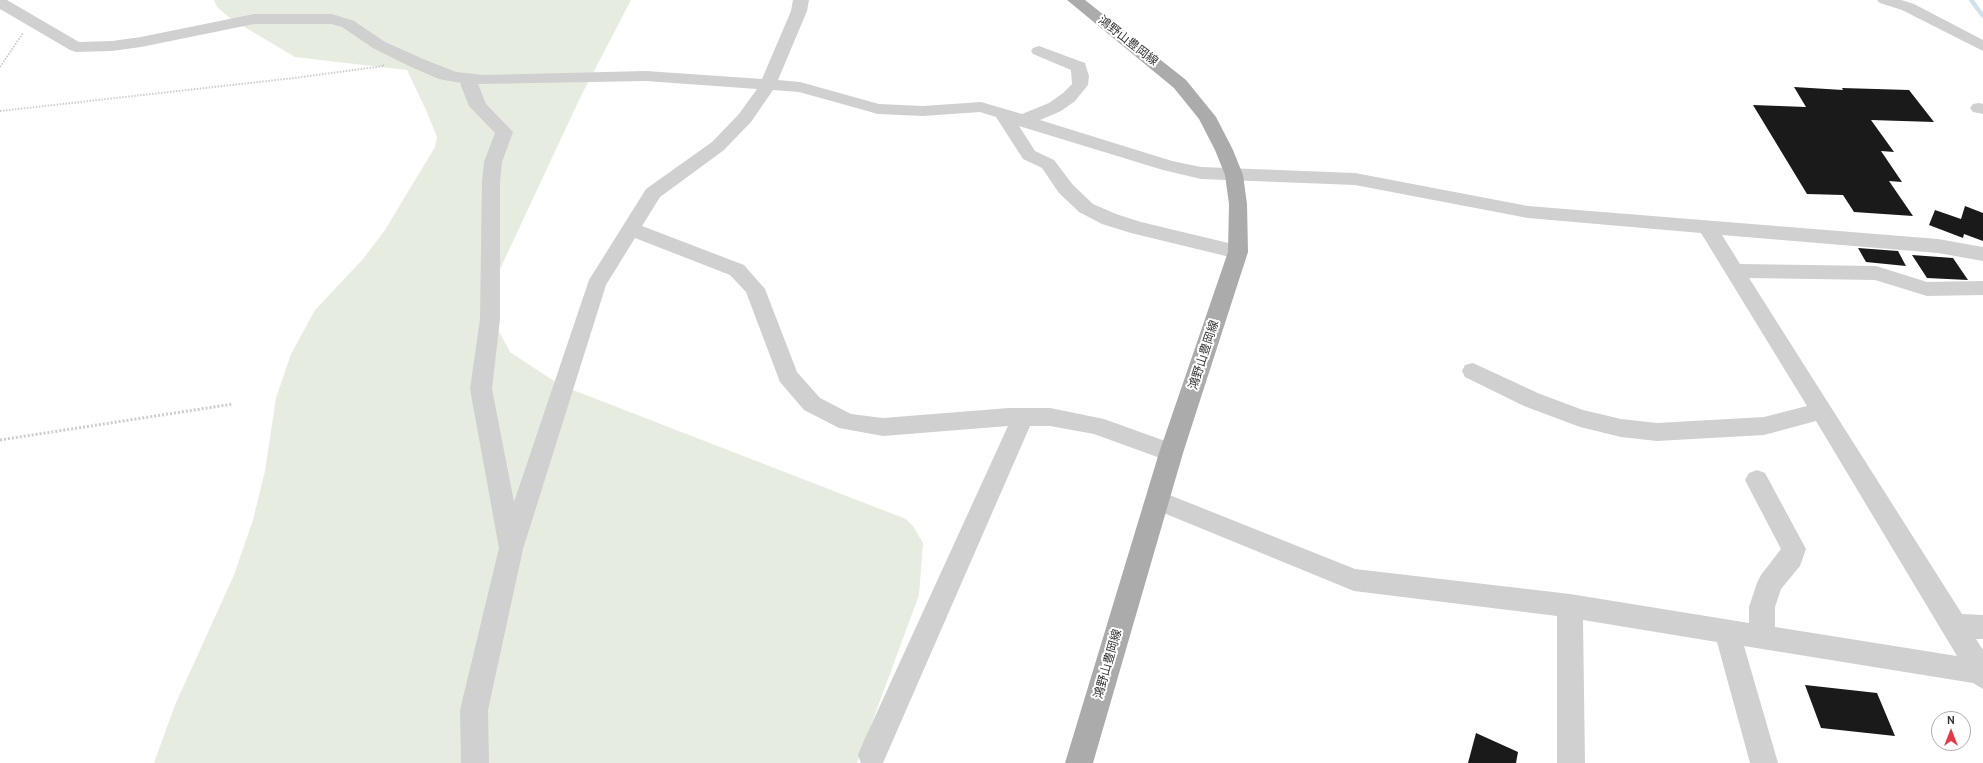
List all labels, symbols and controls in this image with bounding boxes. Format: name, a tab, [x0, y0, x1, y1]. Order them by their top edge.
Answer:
street label: 鴻野山豊岡線	[1095, 13, 1161, 69]
street label: 鴻野山豊岡線	[1186, 319, 1222, 391]
street label: 鴻野山豊岡線	[1091, 627, 1125, 701]
north arrow	[1931, 711, 1971, 751]
text: N	[1947, 713, 1955, 727]

